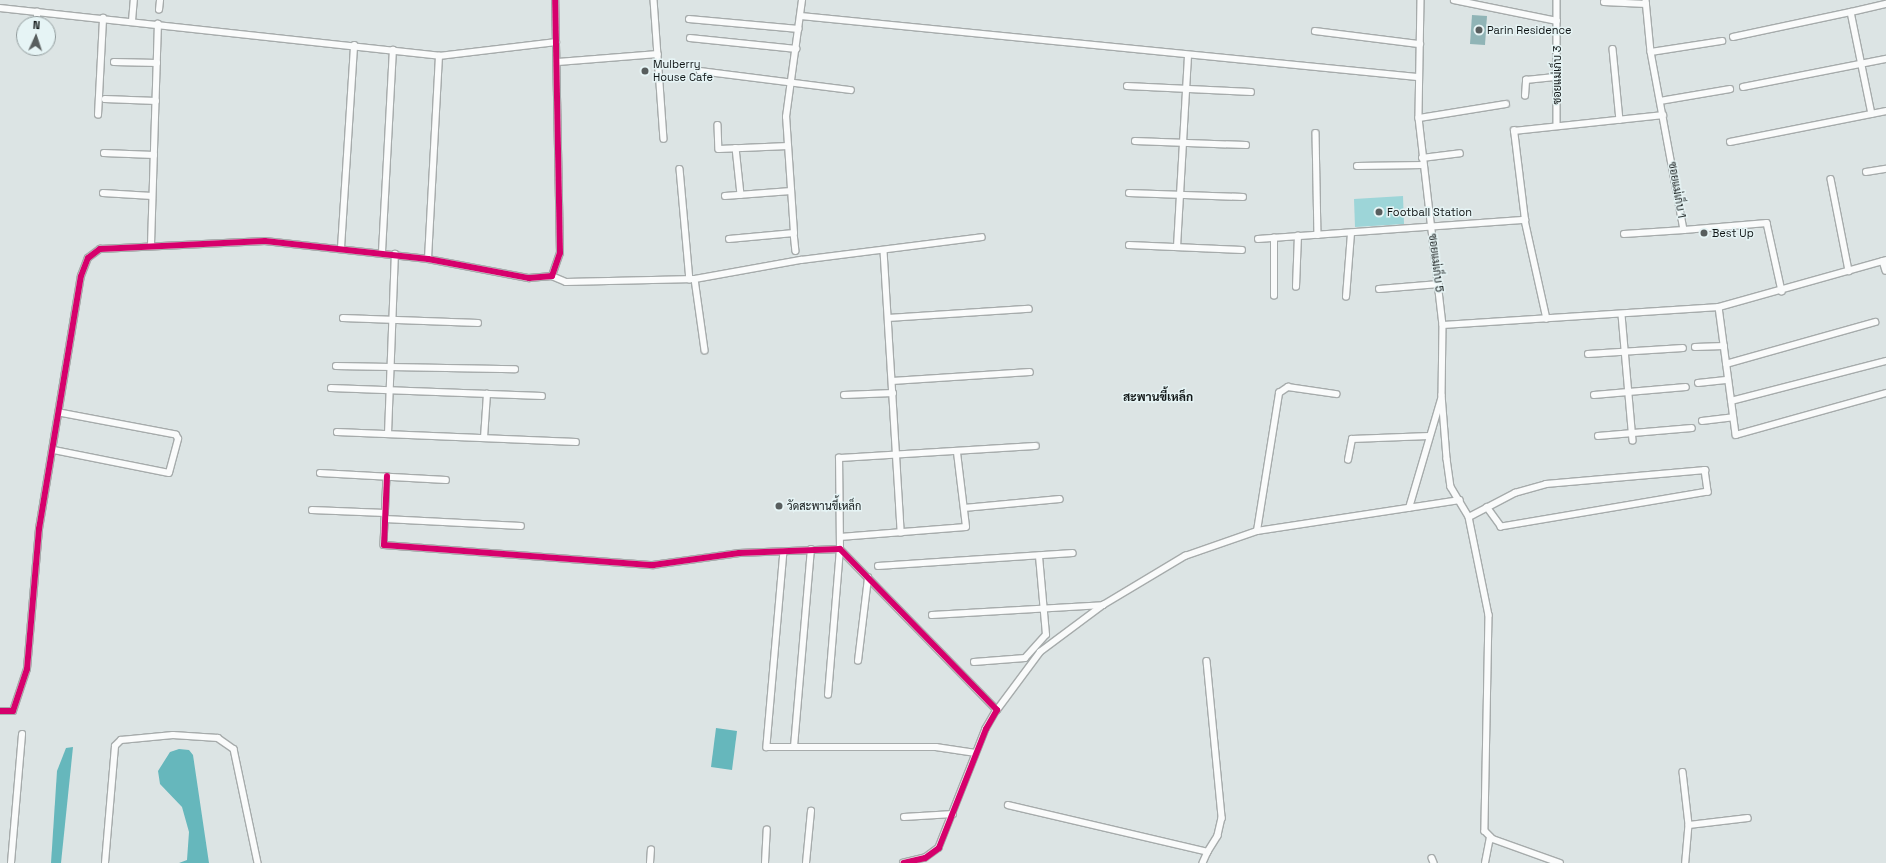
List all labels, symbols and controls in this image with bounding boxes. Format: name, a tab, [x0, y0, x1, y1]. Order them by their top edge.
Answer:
north arrow	[16, 16, 56, 56]
text: N	[33, 18, 41, 32]
place label: Parin Residence	[1487, 23, 1572, 37]
marker: Parin Residence	[1474, 25, 1484, 35]
street label: ซอยแม่เก็บ 3	[1550, 46, 1564, 104]
place label: Mulberry House Cafe	[653, 58, 713, 84]
marker: Mulberry House Cafe	[640, 66, 650, 76]
street label: ซอยแม่เก็บ 1	[1666, 161, 1688, 219]
place label: Football Station	[1387, 205, 1472, 219]
marker: Football Station	[1374, 207, 1384, 217]
place label: Best Up	[1712, 226, 1754, 240]
marker: Best Up	[1699, 228, 1709, 238]
street label: ซอยแม่เก็บ 5	[1426, 233, 1446, 293]
district label: สะพานขี้เหล็ก	[1123, 391, 1193, 405]
place label: วัดสะพานขี้เหล็ก	[787, 499, 861, 513]
marker: วัดสะพานขี้เหล็ก	[774, 501, 784, 511]

